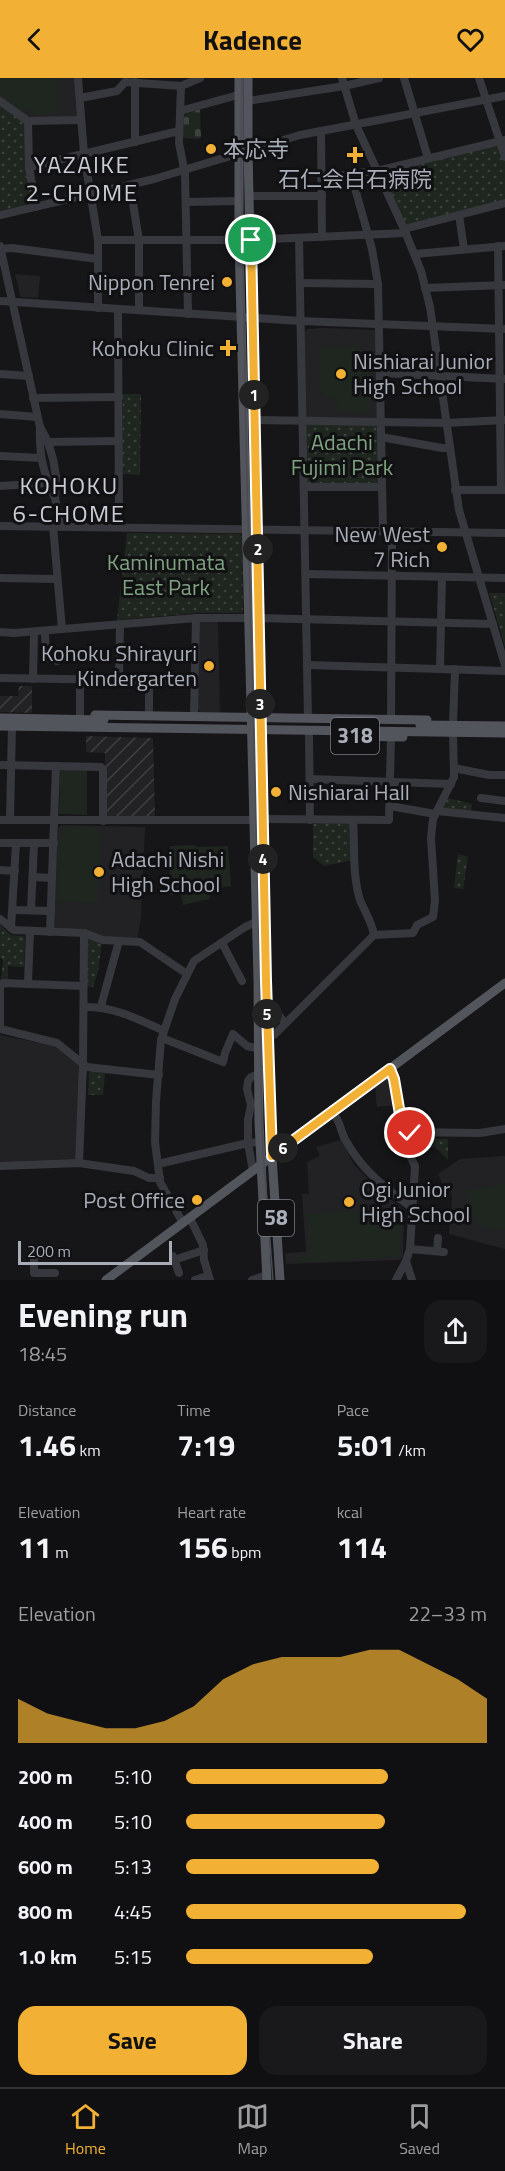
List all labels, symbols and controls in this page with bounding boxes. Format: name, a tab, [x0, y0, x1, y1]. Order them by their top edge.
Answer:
text: Kadence	[203, 19, 302, 60]
icon: back	[18, 23, 51, 56]
icon: heart	[454, 23, 487, 56]
place label: 本応寺	[223, 132, 289, 166]
marker: 本応寺	[204, 142, 218, 156]
district label: YAZAIKE 2-CHOME	[26, 146, 138, 210]
marker: 石仁会白石病院	[346, 146, 364, 164]
place label: 石仁会白石病院	[278, 162, 432, 196]
pin	[225, 214, 276, 265]
icon: arrive	[234, 223, 267, 256]
place label: Nippon Tenrei	[88, 265, 215, 299]
marker: Nippon Tenrei	[220, 275, 234, 289]
place label: Kohoku Clinic	[92, 331, 214, 365]
marker: Kohoku Clinic	[219, 339, 237, 357]
place label: Nishiarai Junior High School	[353, 344, 493, 403]
marker: Nishiarai Junior High School	[334, 367, 348, 381]
pin: 1	[239, 380, 269, 410]
text: 1	[250, 383, 258, 407]
park label: Adachi Fujimi Park	[291, 425, 394, 484]
district label: KOHOKU 6-CHOME	[13, 467, 125, 531]
place label: New West 7 Rich	[335, 517, 430, 576]
pin: 2	[243, 534, 273, 564]
text: 2	[254, 537, 262, 561]
marker: New West 7 Rich	[435, 540, 449, 554]
park label: Kaminumata East Park	[107, 545, 225, 604]
place label: Kohoku Shirayuri Kindergarten	[41, 636, 197, 695]
marker: Kohoku Shirayuri Kindergarten	[202, 659, 216, 673]
pin: 3	[245, 689, 275, 719]
text: 3	[256, 692, 264, 716]
road number: 318	[331, 718, 379, 754]
place label: Nishiarai Hall	[288, 775, 410, 809]
marker: Nishiarai Hall	[269, 785, 283, 799]
place label: Adachi Nishi High School	[111, 842, 224, 901]
pin: 4	[248, 844, 278, 874]
text: 4	[259, 847, 267, 871]
marker: Adachi Nishi High School	[92, 865, 106, 879]
pin: 5	[252, 999, 282, 1029]
text: 5	[263, 1002, 271, 1026]
pin	[384, 1107, 435, 1158]
icon: check	[393, 1116, 426, 1149]
pin: 6	[268, 1133, 298, 1163]
text: 6	[279, 1136, 287, 1160]
place label: Ogi Junior High School	[361, 1172, 470, 1231]
place label: Post Office	[83, 1183, 185, 1217]
marker: Post Office	[190, 1193, 204, 1207]
marker: Ogi Junior High School	[342, 1195, 356, 1209]
road number: 58	[258, 1200, 294, 1236]
scale bar	[18, 1238, 172, 1266]
text: 200 m	[27, 1239, 71, 1263]
text: Evening run	[18, 1290, 188, 1340]
button: share	[424, 1300, 487, 1363]
text: 18:45	[18, 1338, 67, 1369]
text: Distance	[18, 1398, 76, 1422]
text: Time	[177, 1398, 211, 1422]
text: Pace	[337, 1398, 369, 1422]
text: 1.46	[18, 1422, 76, 1468]
text: 7:19	[177, 1422, 235, 1468]
text: 5:01	[337, 1422, 395, 1468]
text: km	[76, 1438, 101, 1462]
text: /km	[395, 1438, 426, 1462]
text: Elevation	[18, 1500, 80, 1524]
text: Heart rate	[177, 1500, 246, 1524]
text: kcal	[337, 1500, 363, 1524]
text: 11	[18, 1524, 52, 1570]
text: 156	[177, 1524, 228, 1570]
text: 114	[337, 1524, 387, 1570]
text: m	[52, 1540, 69, 1564]
text: bpm	[228, 1540, 261, 1564]
text: Elevation	[18, 1598, 96, 1629]
text: 22–33 m	[408, 1598, 487, 1629]
text: 200 m	[18, 1761, 73, 1792]
text: 5:10	[114, 1761, 152, 1792]
text: 400 m	[18, 1806, 73, 1837]
text: 5:10	[114, 1806, 152, 1837]
text: 600 m	[18, 1851, 73, 1882]
text: 5:13	[114, 1851, 152, 1882]
text: 800 m	[18, 1896, 73, 1927]
text: 4:45	[114, 1896, 152, 1927]
text: 1.0 km	[18, 1941, 77, 1972]
text: 5:15	[114, 1941, 152, 1972]
button: Save	[18, 2006, 247, 2075]
button: Share	[259, 2006, 487, 2075]
tab: Home	[65, 2100, 106, 2160]
tab: Map	[236, 2100, 269, 2160]
tab: Saved	[399, 2100, 440, 2160]

